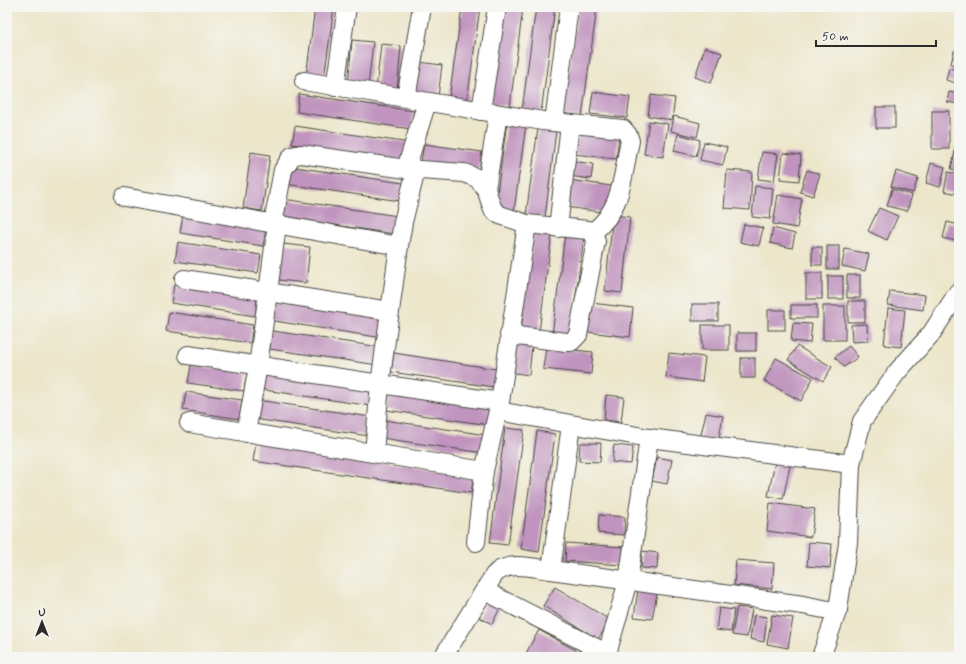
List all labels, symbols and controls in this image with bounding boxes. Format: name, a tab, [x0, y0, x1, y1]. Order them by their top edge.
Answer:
scale bar	[816, 22, 936, 48]
text: 50 m	[822, 29, 849, 45]
north arrow	[22, 602, 62, 642]
text: U	[38, 606, 46, 620]

